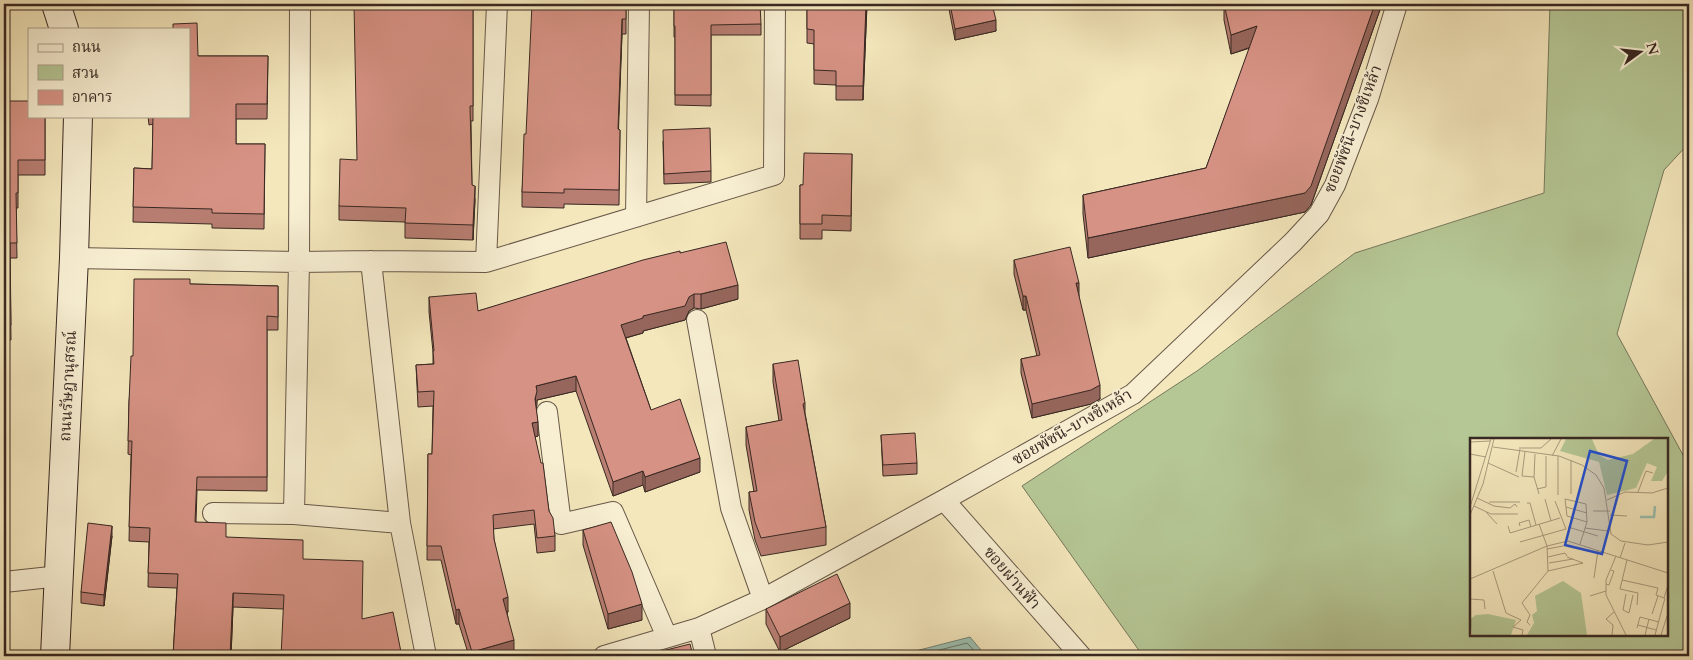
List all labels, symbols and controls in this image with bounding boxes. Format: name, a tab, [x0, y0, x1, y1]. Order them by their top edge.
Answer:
legend	[28, 28, 190, 118]
north arrow	[1616, 28, 1666, 78]
text: ถนน	[72, 37, 101, 57]
text: N	[1641, 40, 1663, 57]
street label: ซอยพัชนี-บางชีเหล้า	[1319, 62, 1387, 196]
text: สวน	[72, 63, 99, 83]
text: อาคาร	[72, 87, 112, 107]
street label: ถนนรัษฎานุสรณ์	[54, 330, 82, 442]
street label: ซอยพัชนี-บางชีเหล้า	[1008, 384, 1136, 470]
inset map	[1470, 438, 1668, 635]
street label: ซอยผ่านฟ้า	[978, 542, 1046, 614]

